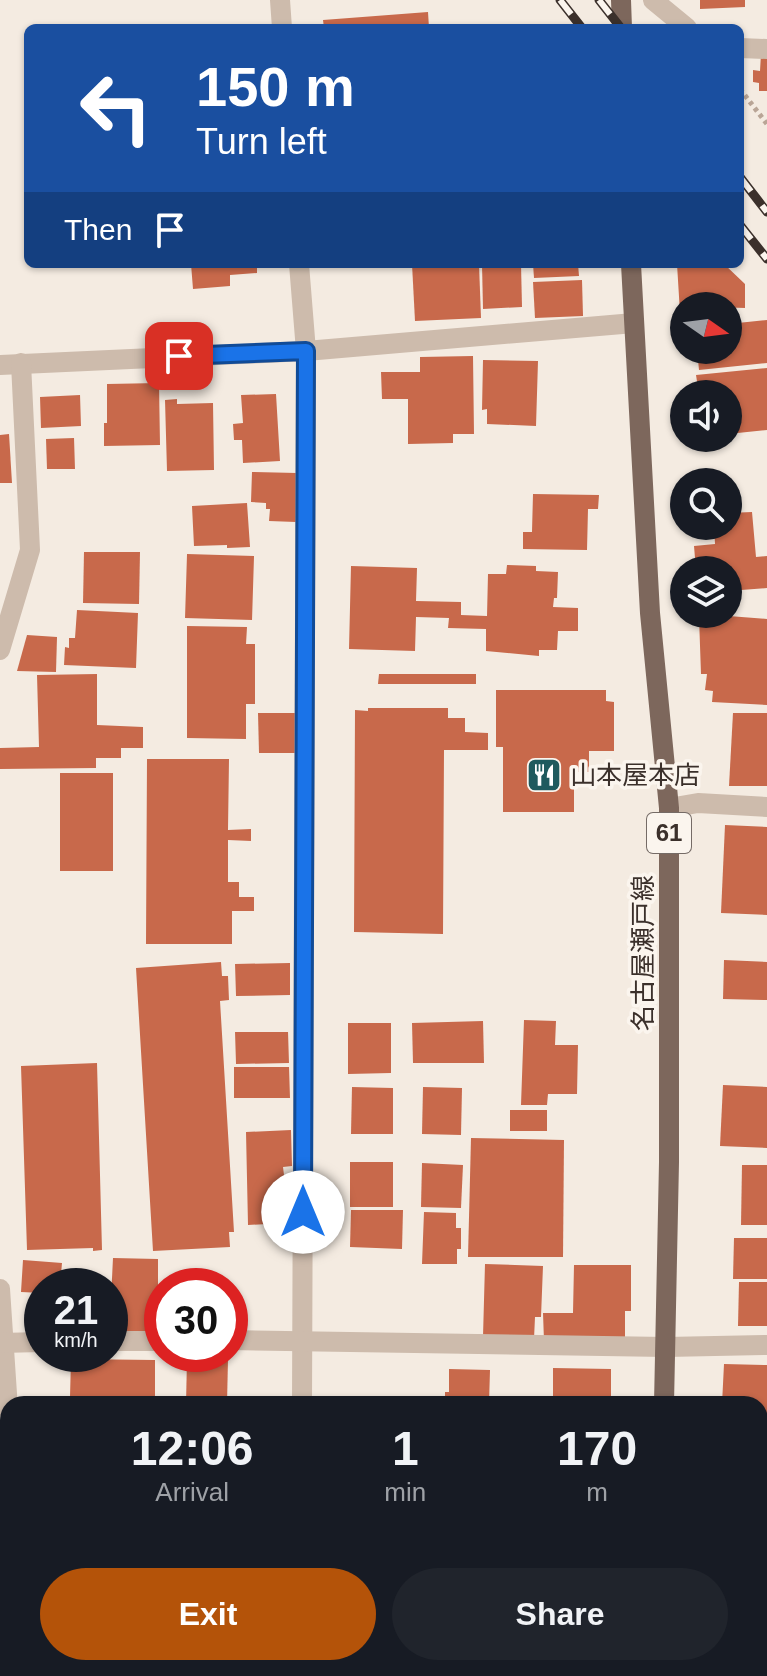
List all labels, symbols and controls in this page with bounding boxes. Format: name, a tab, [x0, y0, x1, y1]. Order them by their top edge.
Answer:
text: 150 m	[196, 55, 355, 118]
icon: left	[64, 56, 168, 160]
text: Turn left	[196, 121, 327, 162]
icon: arrive	[148, 208, 192, 252]
text: Then	[64, 213, 132, 246]
north arrow	[670, 292, 742, 364]
map controls	[670, 292, 742, 628]
pin	[145, 322, 213, 390]
icon: arrive	[157, 334, 201, 378]
button: sound	[670, 380, 742, 452]
button: search	[670, 468, 742, 540]
button: layers	[670, 556, 742, 628]
restaurant icon: 山本屋本店	[525, 756, 563, 794]
place label: 山本屋本店	[570, 760, 700, 790]
road number: 61	[647, 813, 691, 853]
street label: 名古屋瀬戸線	[628, 875, 658, 1031]
position arrow	[261, 1170, 345, 1254]
speed limit sign: 30	[144, 1268, 248, 1372]
text: 21	[54, 1288, 98, 1332]
text: km/h	[54, 1329, 98, 1351]
text: 12:06	[131, 1422, 254, 1475]
text: 1	[392, 1422, 419, 1475]
text: 170	[557, 1422, 637, 1475]
text: Arrival	[155, 1477, 229, 1507]
text: min	[384, 1477, 426, 1507]
text: m	[586, 1477, 608, 1507]
button: Exit	[40, 1568, 376, 1660]
button: Share	[392, 1568, 728, 1660]

